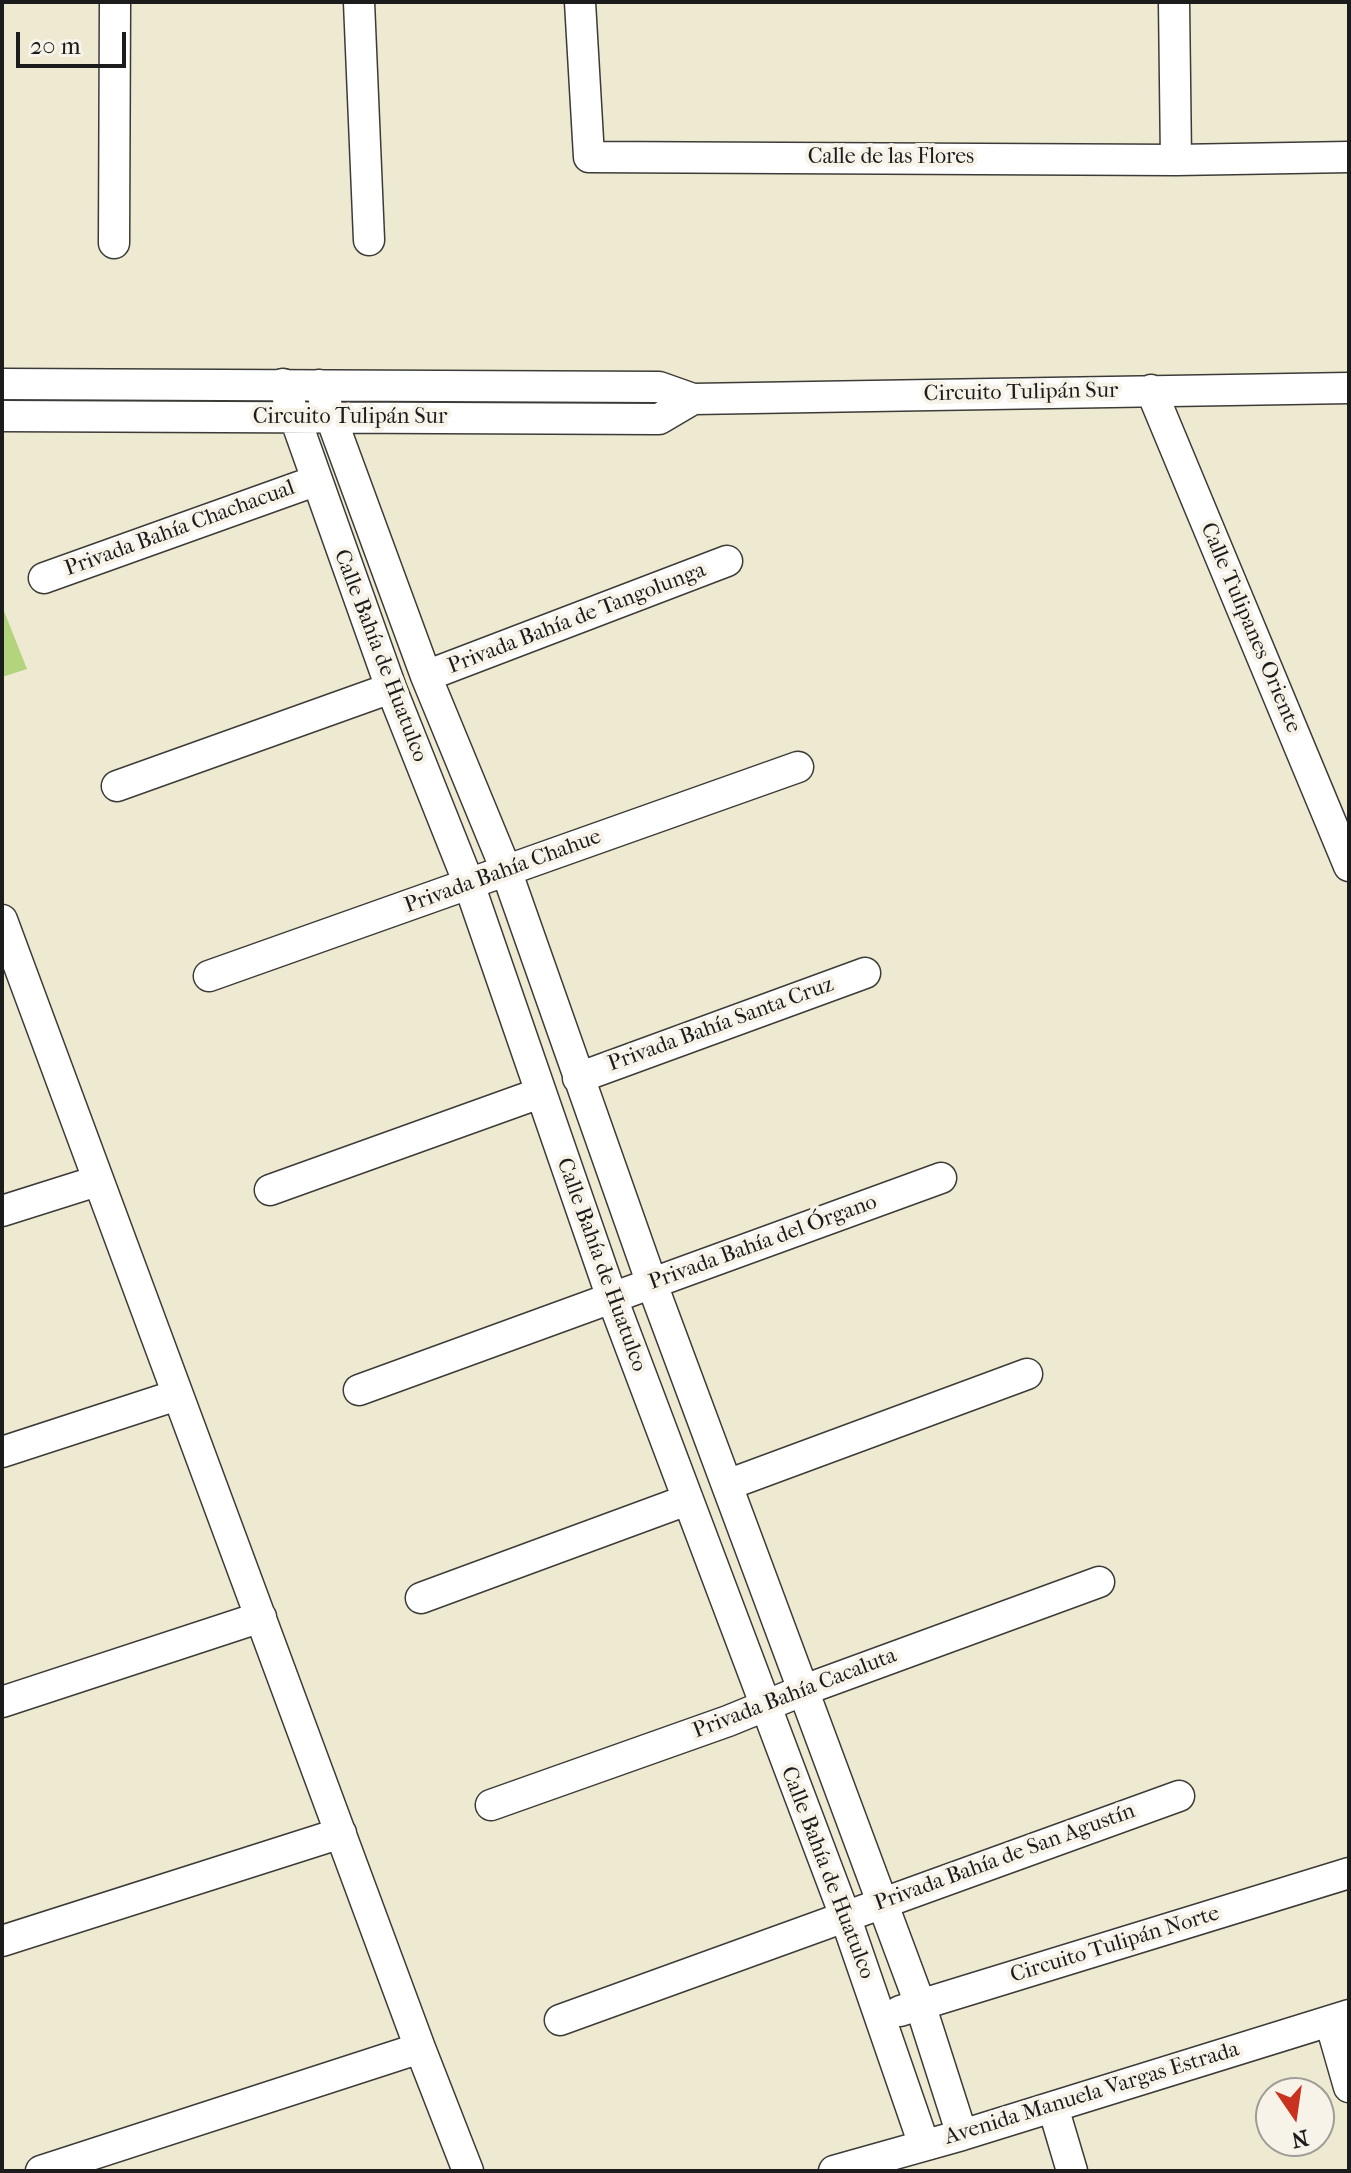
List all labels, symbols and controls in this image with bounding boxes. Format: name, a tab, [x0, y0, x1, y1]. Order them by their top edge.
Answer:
scale bar	[20, 16, 130, 66]
text: 20 m	[30, 32, 81, 60]
street label: Calle de las Flores	[808, 145, 974, 171]
street label: Circuito Tulipán Sur	[923, 378, 1119, 408]
street label: Circuito Tulipán Sur	[253, 405, 447, 431]
street label: Privada Bahía Chachacual	[61, 475, 299, 583]
street label: Calle Tulipanes Oriente	[1194, 519, 1306, 737]
street label: Calle Bahía de Huatulco	[327, 546, 433, 766]
street label: Privada Bahía de Tangolunga	[444, 558, 710, 680]
street label: Privada Bahía Chahue	[401, 824, 605, 920]
street label: Privada Bahía Santa Cruz	[605, 972, 837, 1078]
street label: Calle Bahía de Huatulco	[550, 1155, 652, 1375]
street label: Privada Bahía del Órgano	[645, 1189, 881, 1297]
street label: Privada Bahía Cacaluta	[689, 1643, 901, 1745]
street label: Calle Bahía de Huatulco	[774, 1763, 880, 1983]
street label: Privada Bahía de San Agustín	[871, 1798, 1139, 1918]
street label: Circuito Tulipán Norte	[1007, 1901, 1223, 1989]
street label: Avenida Manuela Vargas Estrada	[942, 2037, 1242, 2151]
north arrow	[1255, 2077, 1335, 2157]
text: N	[1289, 2124, 1311, 2153]

